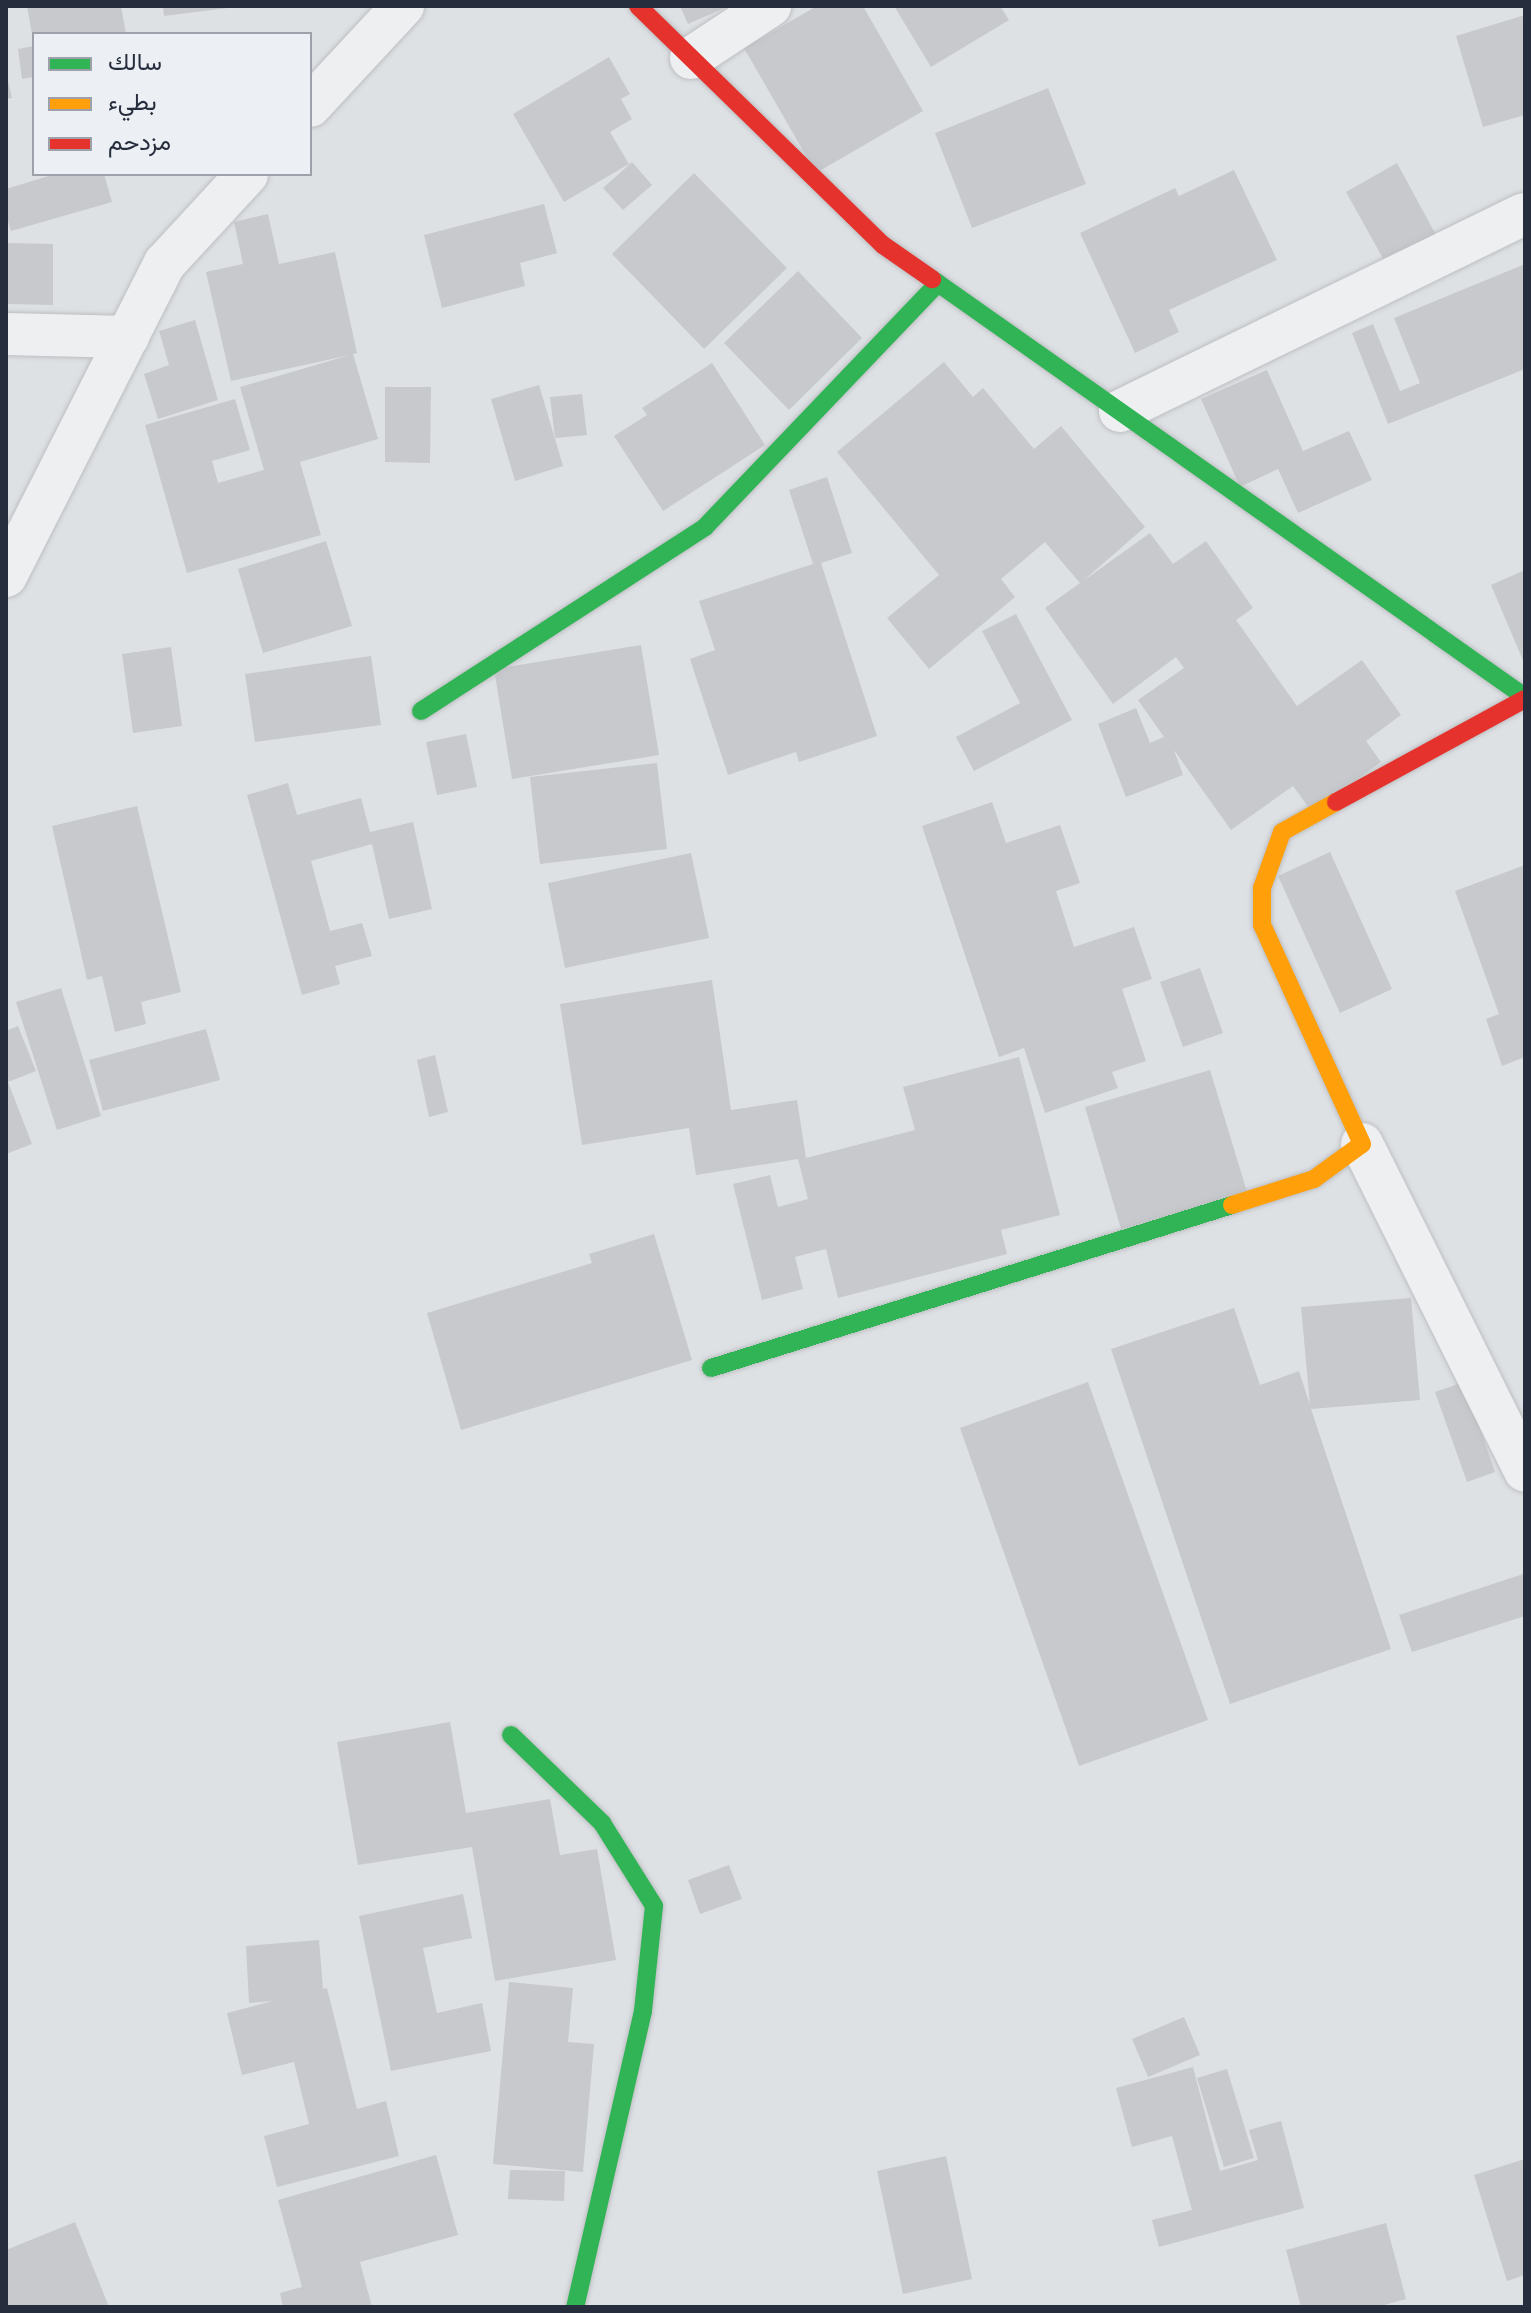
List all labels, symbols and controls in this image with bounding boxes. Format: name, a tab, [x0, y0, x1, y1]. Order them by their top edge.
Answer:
legend	[32, 32, 312, 176]
text: سالك	[108, 48, 162, 76]
text: بطيء	[108, 88, 157, 116]
text: مزدحم	[108, 128, 171, 156]

